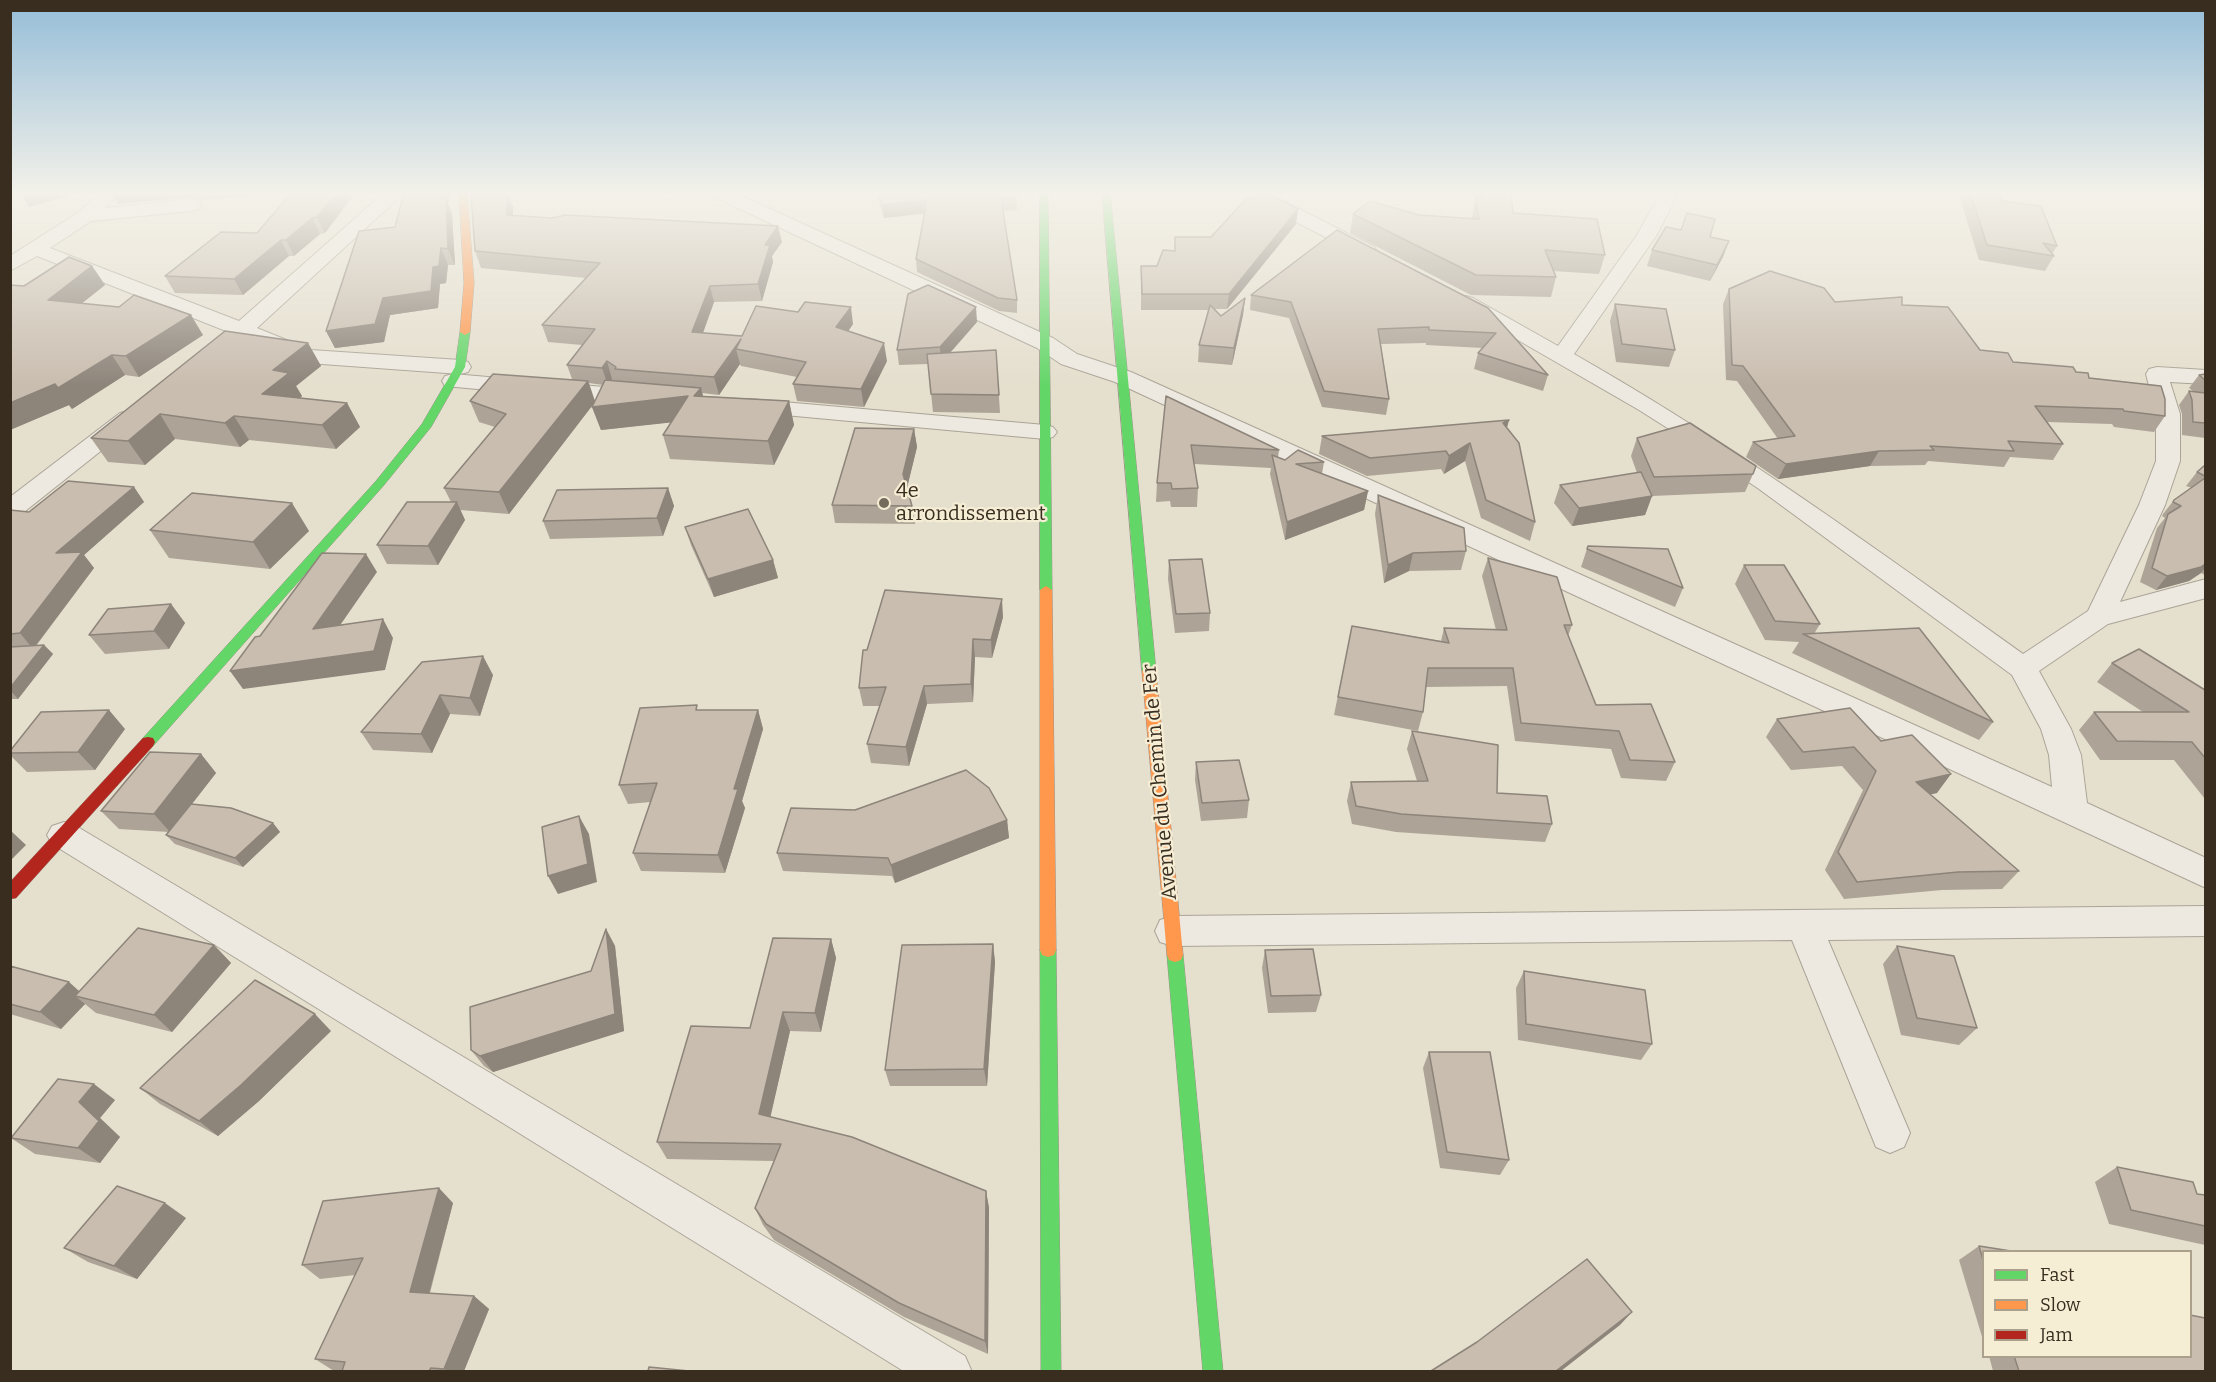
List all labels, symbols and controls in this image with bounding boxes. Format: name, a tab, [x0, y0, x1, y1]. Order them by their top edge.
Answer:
place label: 4e arrondissement	[896, 479, 1046, 526]
marker: 4e arrondissement	[877, 496, 891, 510]
street label: Avenue du Chemin de Fer	[1138, 663, 1182, 901]
legend	[1982, 1250, 2192, 1358]
text: Fast	[2040, 1264, 2075, 1286]
text: Slow	[2040, 1294, 2080, 1316]
text: Jam	[2040, 1324, 2073, 1346]

